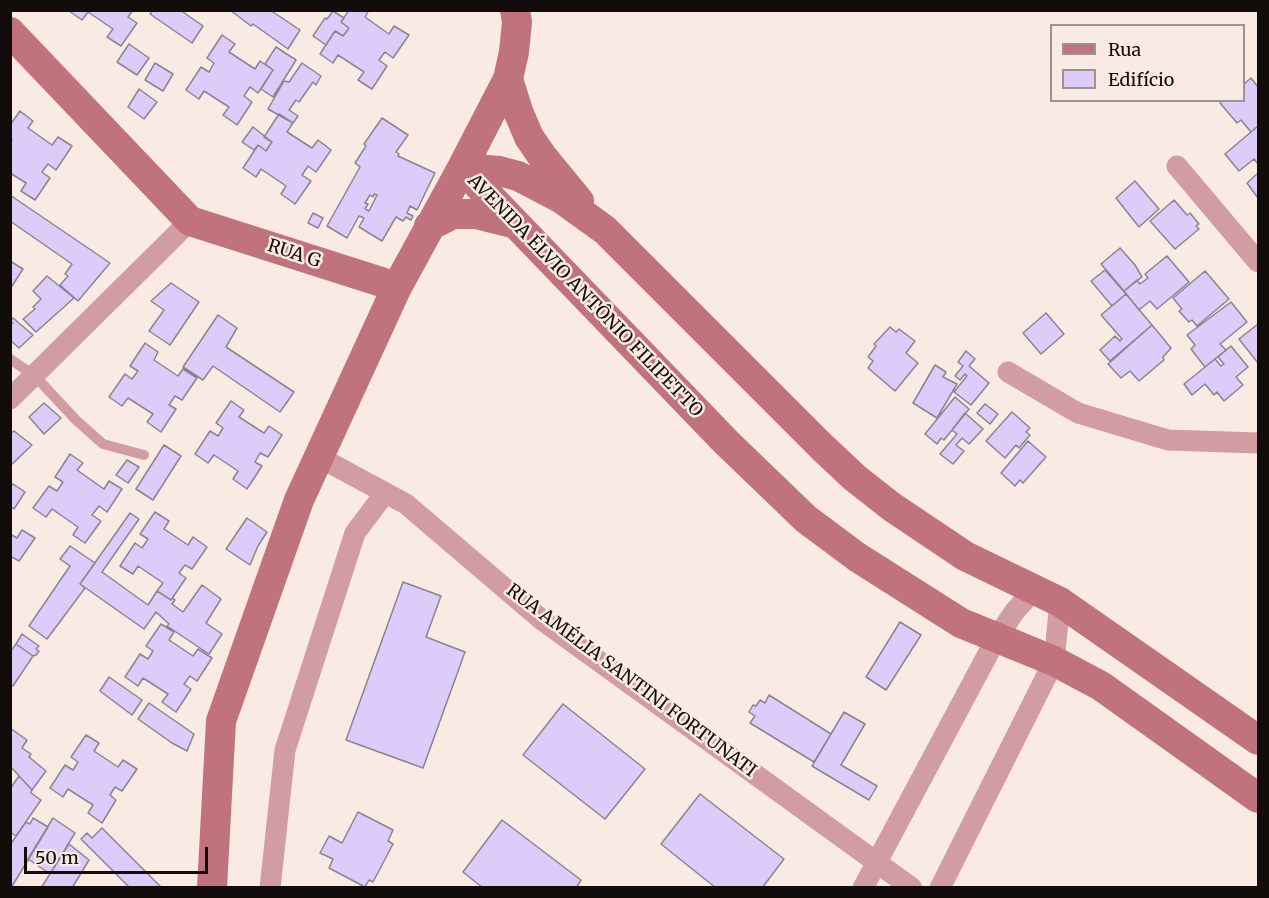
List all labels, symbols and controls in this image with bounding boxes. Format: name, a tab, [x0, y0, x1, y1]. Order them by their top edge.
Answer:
legend	[1050, 24, 1245, 102]
text: Rua	[1108, 38, 1141, 61]
text: Edifício	[1108, 68, 1174, 91]
street label: AVENIDA ÉLVIO ANTÔNIO FILIPETTO	[463, 170, 707, 422]
street label: RUA G	[265, 235, 323, 273]
street label: RUA AMÉLIA SANTINI FORTUNATI	[502, 580, 760, 782]
scale bar	[27, 835, 212, 873]
text: 50 m	[35, 846, 79, 869]

